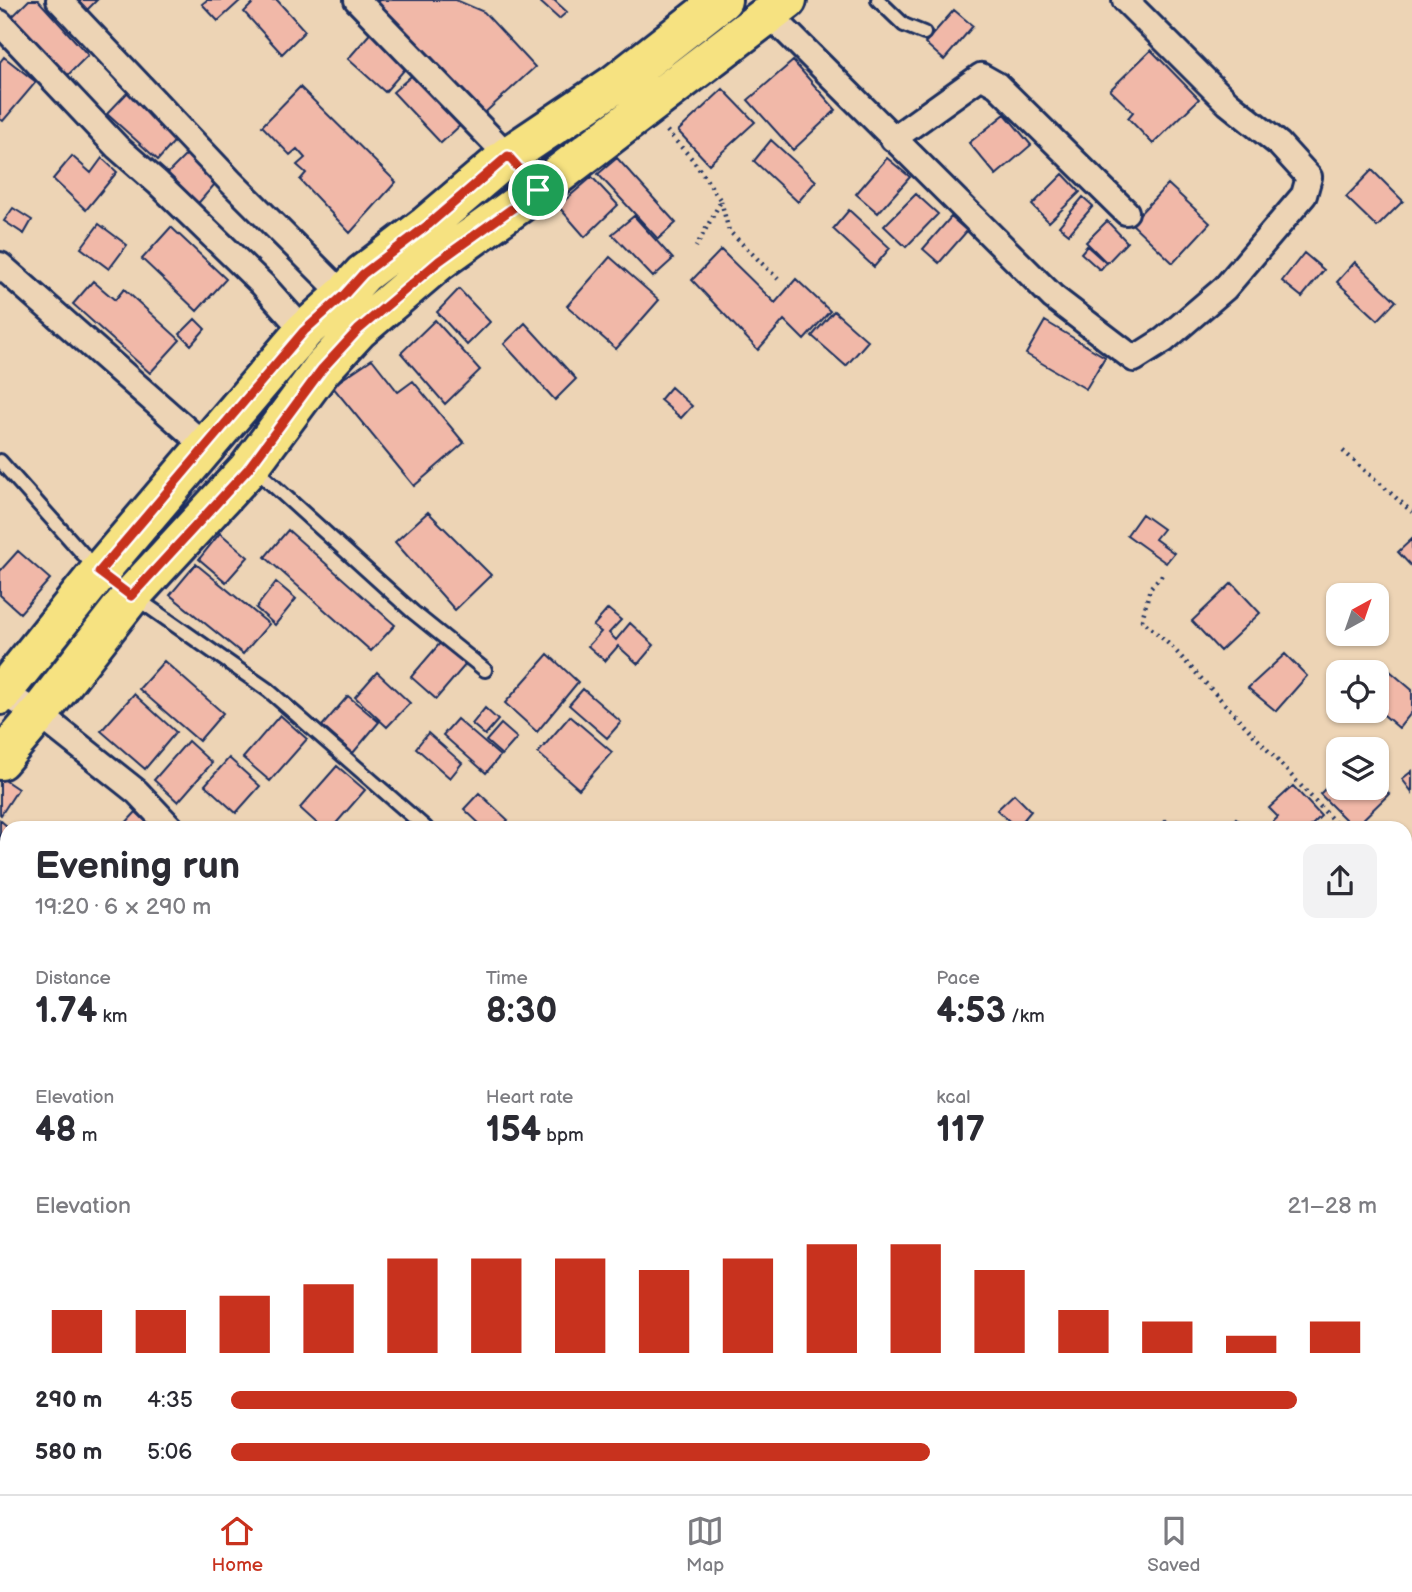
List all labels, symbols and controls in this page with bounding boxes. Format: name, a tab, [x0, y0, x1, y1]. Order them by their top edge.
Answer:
pin	[508, 160, 568, 220]
icon: arrive	[519, 171, 557, 209]
north arrow	[1326, 583, 1390, 646]
map controls	[1326, 583, 1389, 800]
button: locate	[1326, 660, 1389, 723]
button: layers	[1326, 737, 1389, 800]
text: Evening run	[35, 844, 240, 889]
button: share	[1303, 844, 1377, 918]
text: 19:20 · 6 × 290 m	[35, 893, 211, 921]
text: Distance	[35, 967, 111, 990]
text: Time	[486, 967, 528, 990]
text: Pace	[936, 967, 980, 990]
text: 1.74	[35, 990, 97, 1033]
text: 8:30	[486, 990, 557, 1033]
text: 4:53	[936, 990, 1006, 1033]
text: km	[97, 1005, 128, 1028]
text: /km	[1006, 1005, 1045, 1028]
text: Elevation	[35, 1086, 114, 1109]
text: Heart rate	[486, 1086, 573, 1109]
text: kcal	[936, 1086, 970, 1109]
text: 48	[35, 1109, 77, 1152]
text: 154	[486, 1109, 541, 1152]
text: 117	[936, 1109, 985, 1152]
text: m	[77, 1124, 98, 1147]
text: bpm	[541, 1124, 584, 1147]
text: Elevation	[35, 1192, 131, 1220]
text: 21–28 m	[1288, 1192, 1377, 1220]
text: 290 m	[35, 1386, 102, 1414]
text: 4:35	[147, 1386, 193, 1414]
text: 580 m	[35, 1438, 102, 1466]
text: 5:06	[147, 1438, 192, 1466]
tab: Home	[211, 1512, 263, 1577]
tab: Map	[686, 1512, 724, 1577]
tab: Saved	[1147, 1512, 1201, 1577]

